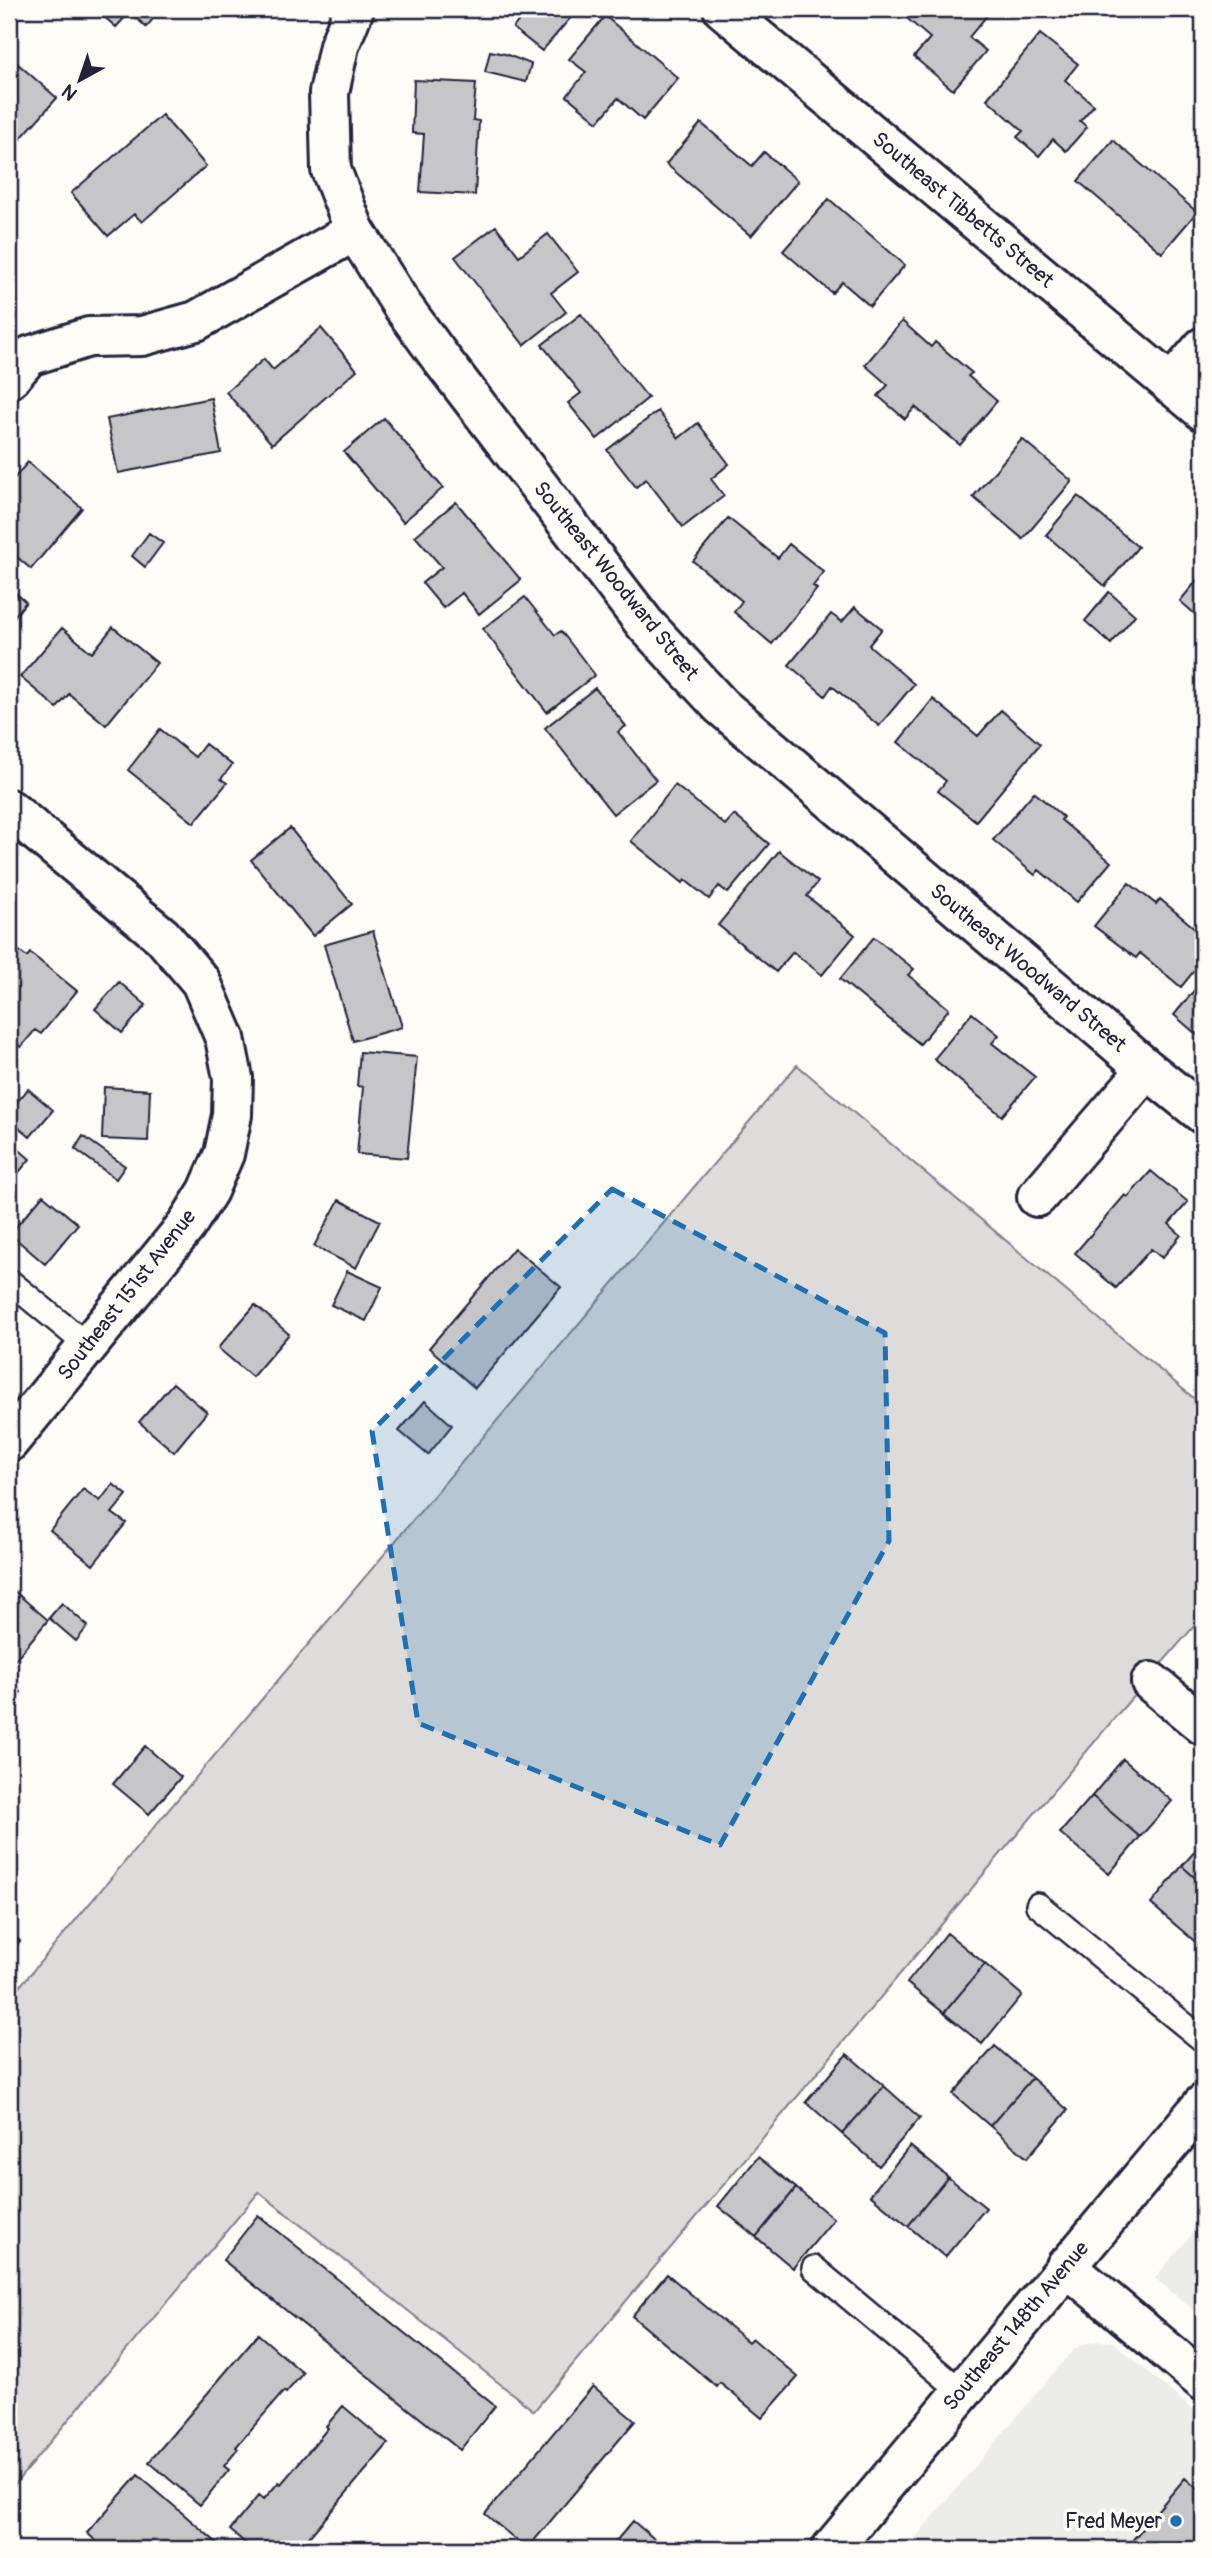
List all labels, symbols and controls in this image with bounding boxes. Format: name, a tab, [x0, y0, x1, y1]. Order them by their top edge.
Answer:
north arrow	[46, 46, 116, 116]
text: N	[57, 79, 82, 106]
street label: Southeast Tibbetts Street	[867, 126, 1060, 294]
street label: Southeast Woodward Street	[527, 476, 705, 686]
street label: Southeast Woodward Street	[924, 878, 1132, 1059]
street label: Southeast 151st Avenue	[52, 1204, 203, 1386]
street label: Southeast 148th Avenue	[937, 2235, 1095, 2416]
place label: Fred Meyer	[1065, 2508, 1162, 2535]
marker: Fred Meyer	[1168, 2513, 1184, 2529]

